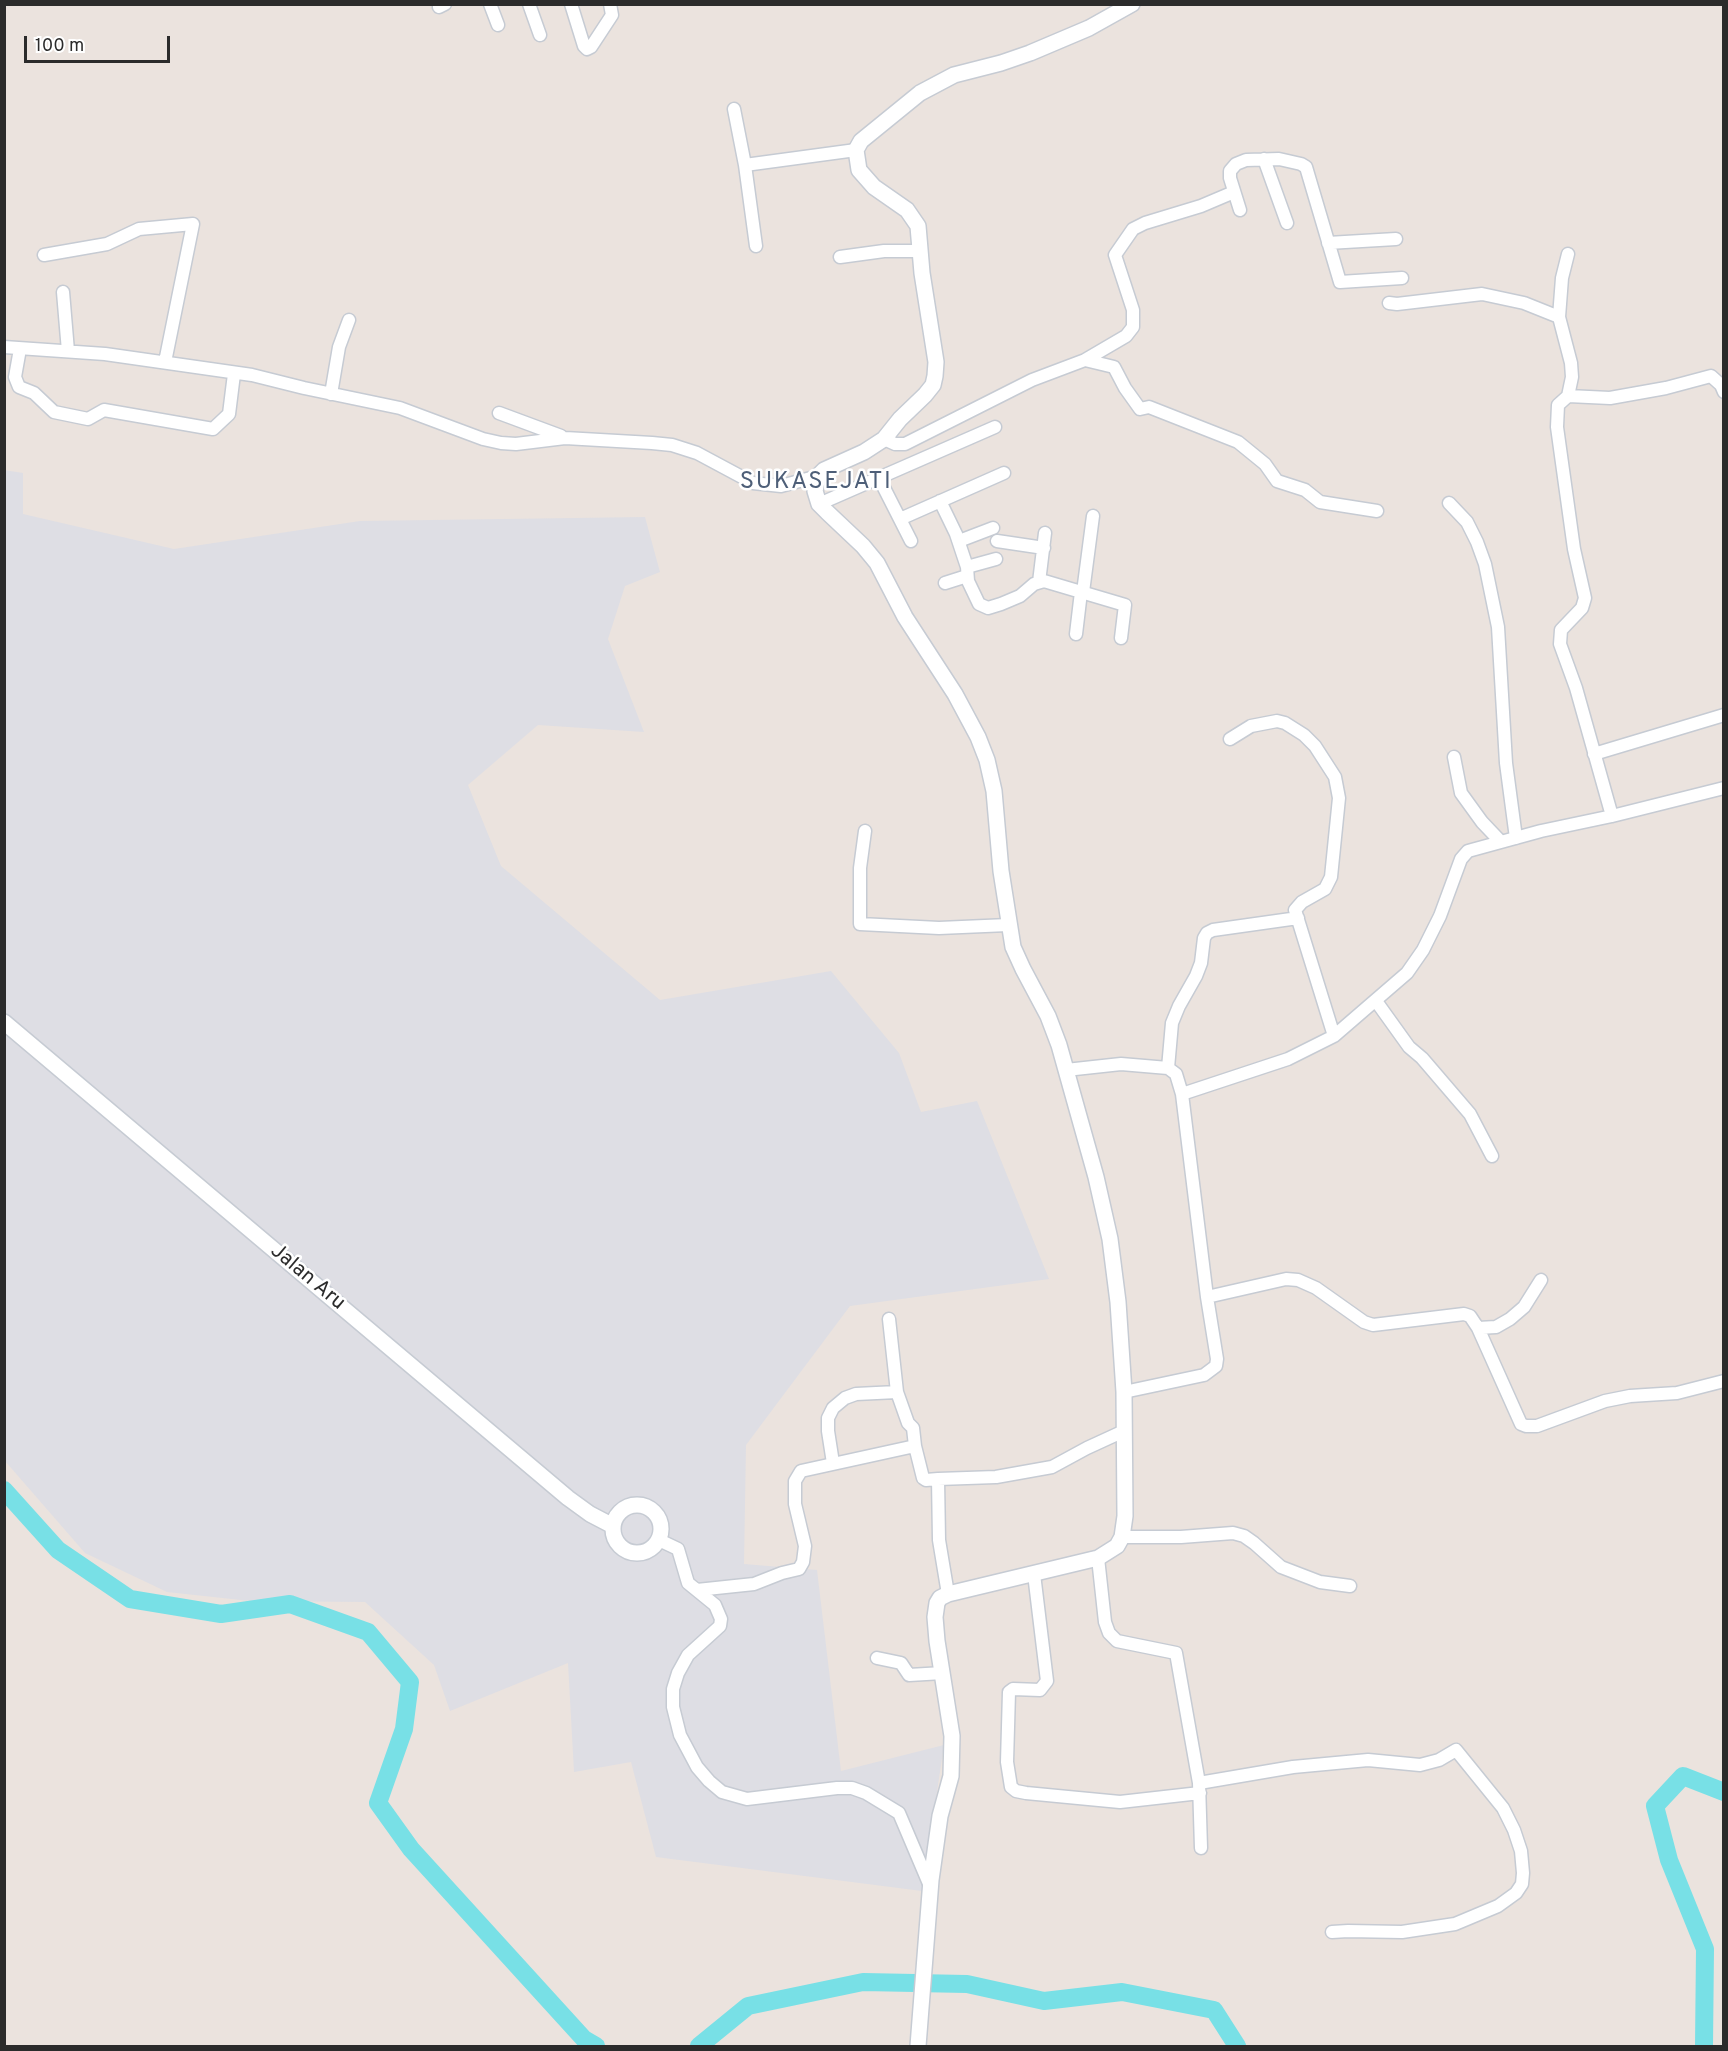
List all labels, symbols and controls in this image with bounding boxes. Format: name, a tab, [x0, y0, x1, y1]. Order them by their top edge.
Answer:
scale bar	[27, 24, 172, 62]
text: 100 m	[35, 35, 84, 58]
district label: SUKASEJATI	[740, 469, 892, 497]
street label: Jalan Aru	[264, 1239, 350, 1317]

